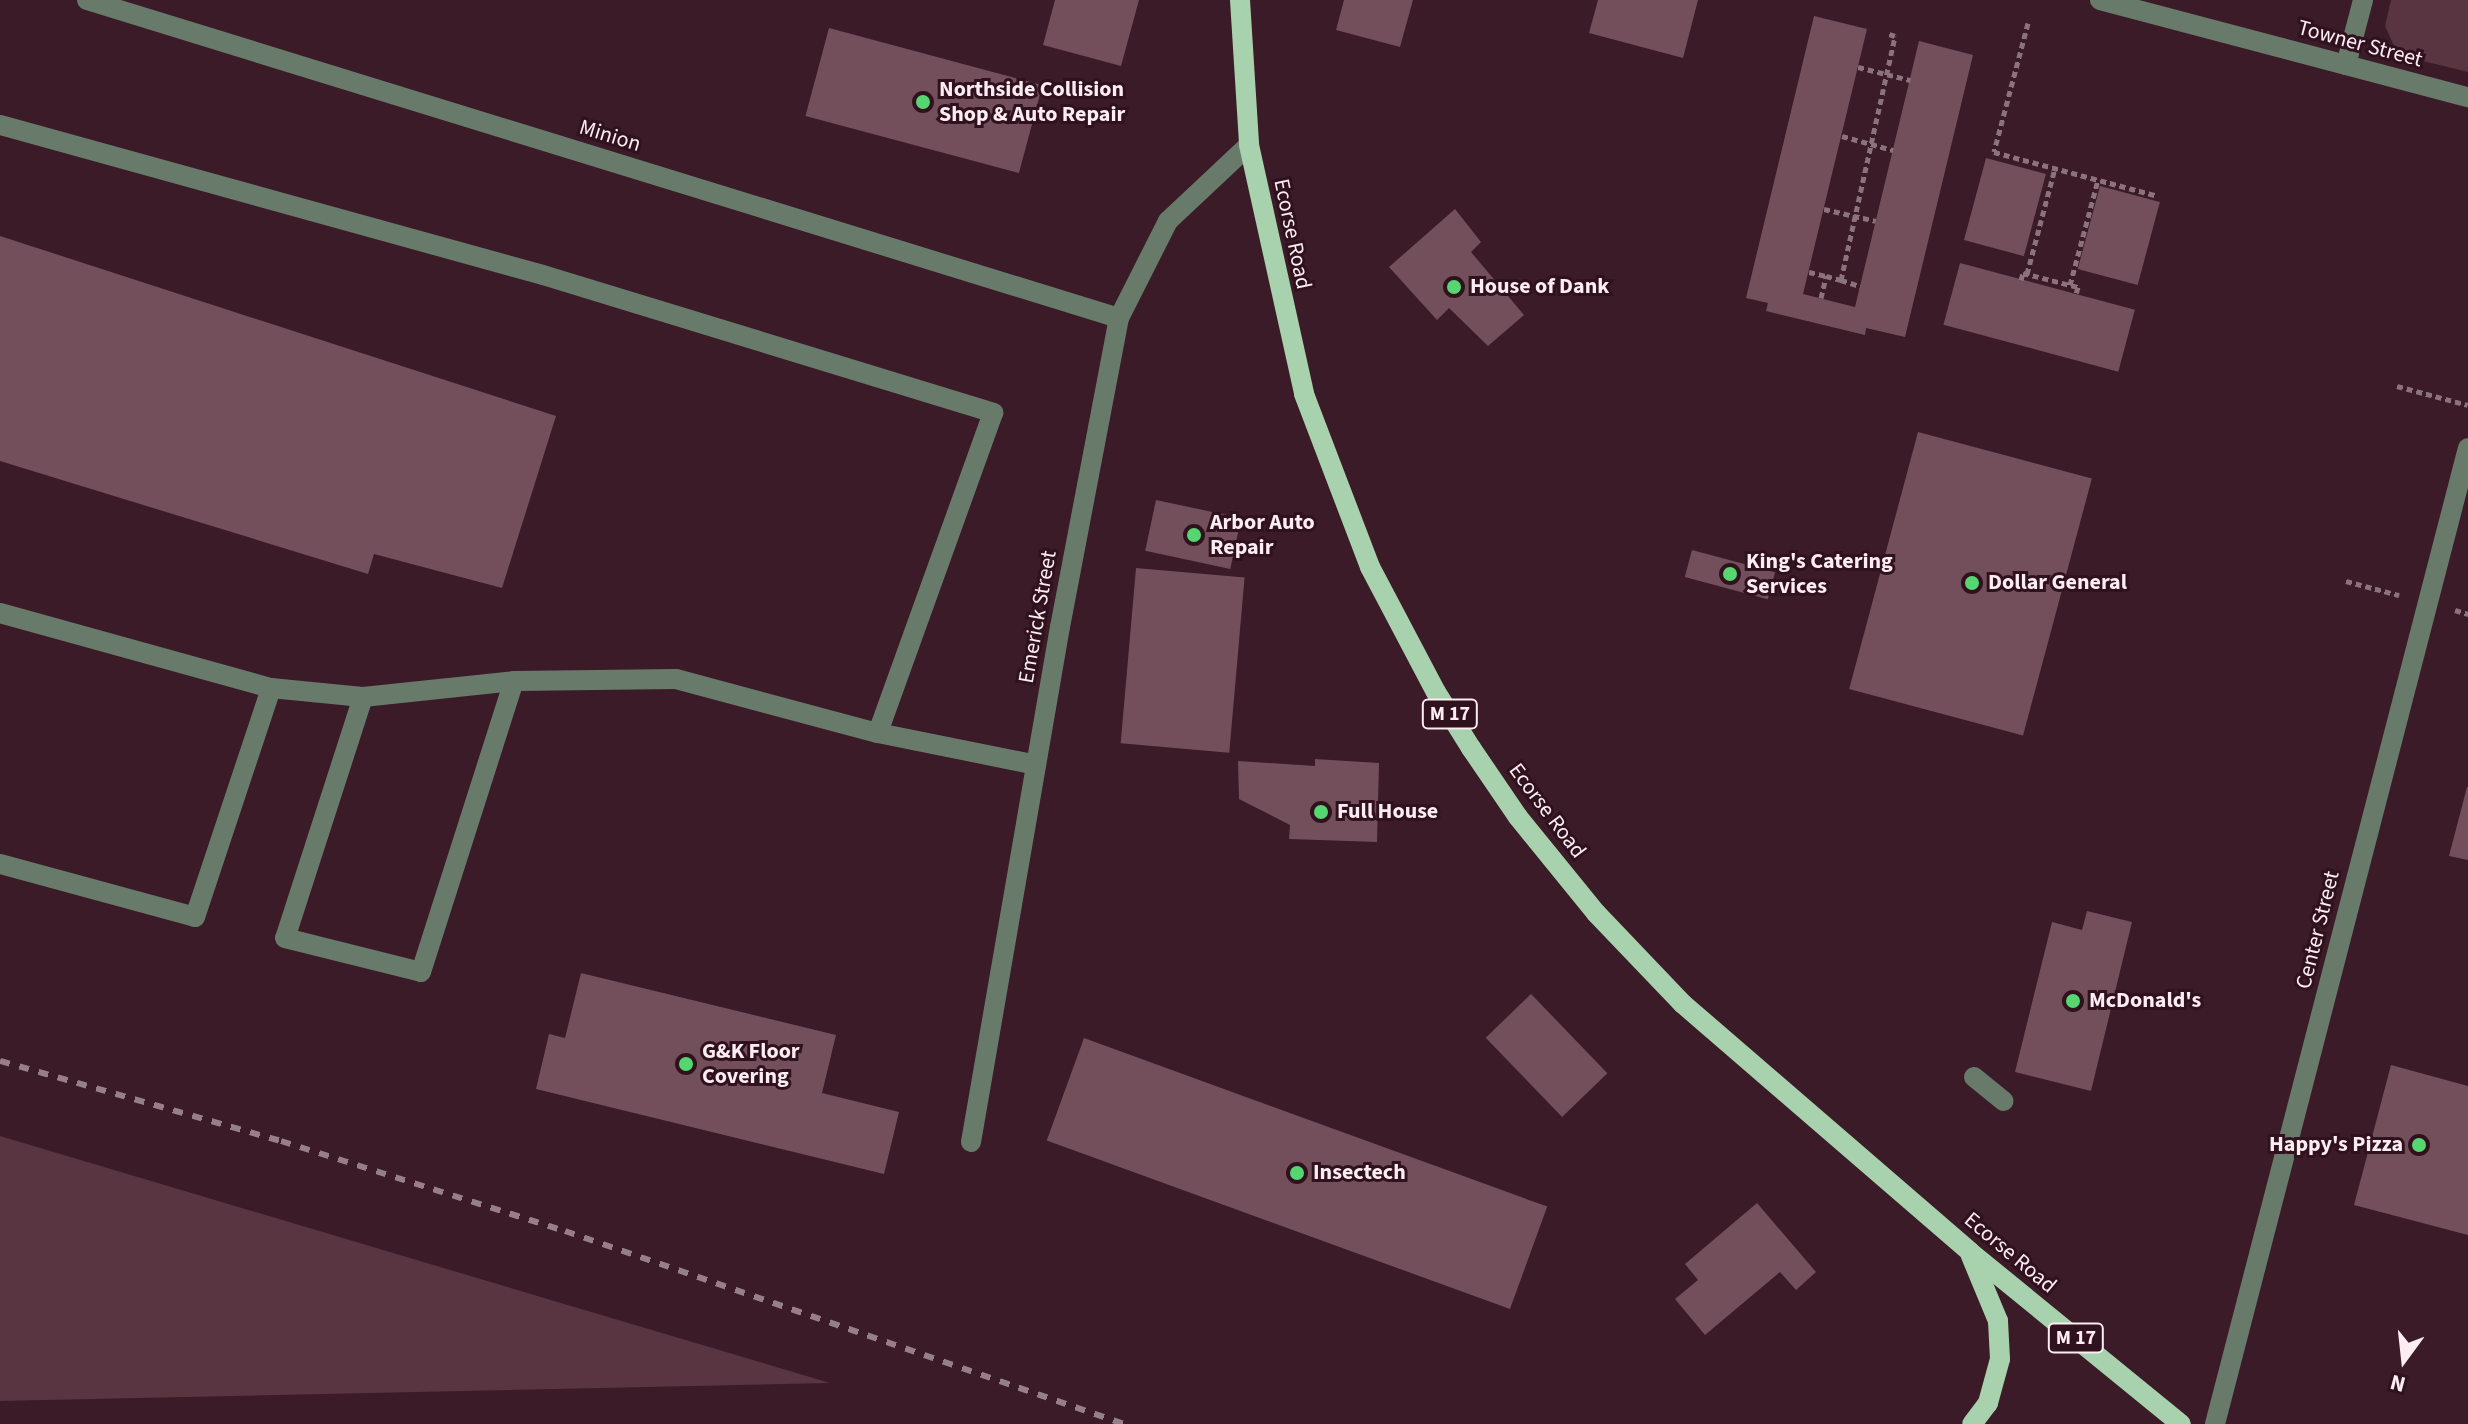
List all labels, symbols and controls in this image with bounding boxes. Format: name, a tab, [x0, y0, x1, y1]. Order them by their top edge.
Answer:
street label: Towner Street	[2295, 15, 2425, 73]
place label: Northside Collision Shop & Auto Repair	[939, 76, 1125, 128]
marker: Northside Collision Shop & Auto Repair	[914, 93, 932, 111]
street label: Minion	[576, 114, 644, 158]
street label: Ecorse Road	[1267, 176, 1317, 292]
place label: House of Dank	[1470, 274, 1609, 300]
marker: House of Dank	[1445, 278, 1463, 296]
place label: Arbor Auto Repair	[1210, 509, 1315, 560]
marker: Arbor Auto Repair	[1185, 526, 1203, 544]
place label: King's Catering Services	[1746, 548, 1893, 600]
street label: Emerick Street	[1013, 549, 1063, 685]
marker: King's Catering Services	[1721, 565, 1739, 583]
place label: Dollar General	[1988, 570, 2127, 596]
marker: Dollar General	[1963, 574, 1981, 592]
road number: M 17	[1420, 698, 1480, 730]
street label: Ecorse Road	[1503, 758, 1591, 864]
place label: Full House	[1337, 799, 1438, 825]
marker: Full House	[1312, 803, 1330, 821]
street label: Center Street	[2291, 868, 2345, 992]
place label: McDonald's	[2089, 988, 2201, 1014]
marker: McDonald's	[2064, 992, 2082, 1010]
place label: G&K Floor Covering	[702, 1038, 800, 1090]
marker: G&K Floor Covering	[677, 1055, 695, 1073]
place label: Happy's Pizza	[2269, 1132, 2403, 1158]
marker: Happy's Pizza	[2410, 1136, 2428, 1154]
place label: Insectech	[1313, 1160, 1406, 1186]
marker: Insectech	[1288, 1164, 1306, 1182]
street label: Ecorse Road	[1959, 1207, 2061, 1299]
north arrow	[2364, 1320, 2444, 1400]
road number: M 17	[2046, 1322, 2106, 1354]
text: N	[2387, 1366, 2409, 1401]

